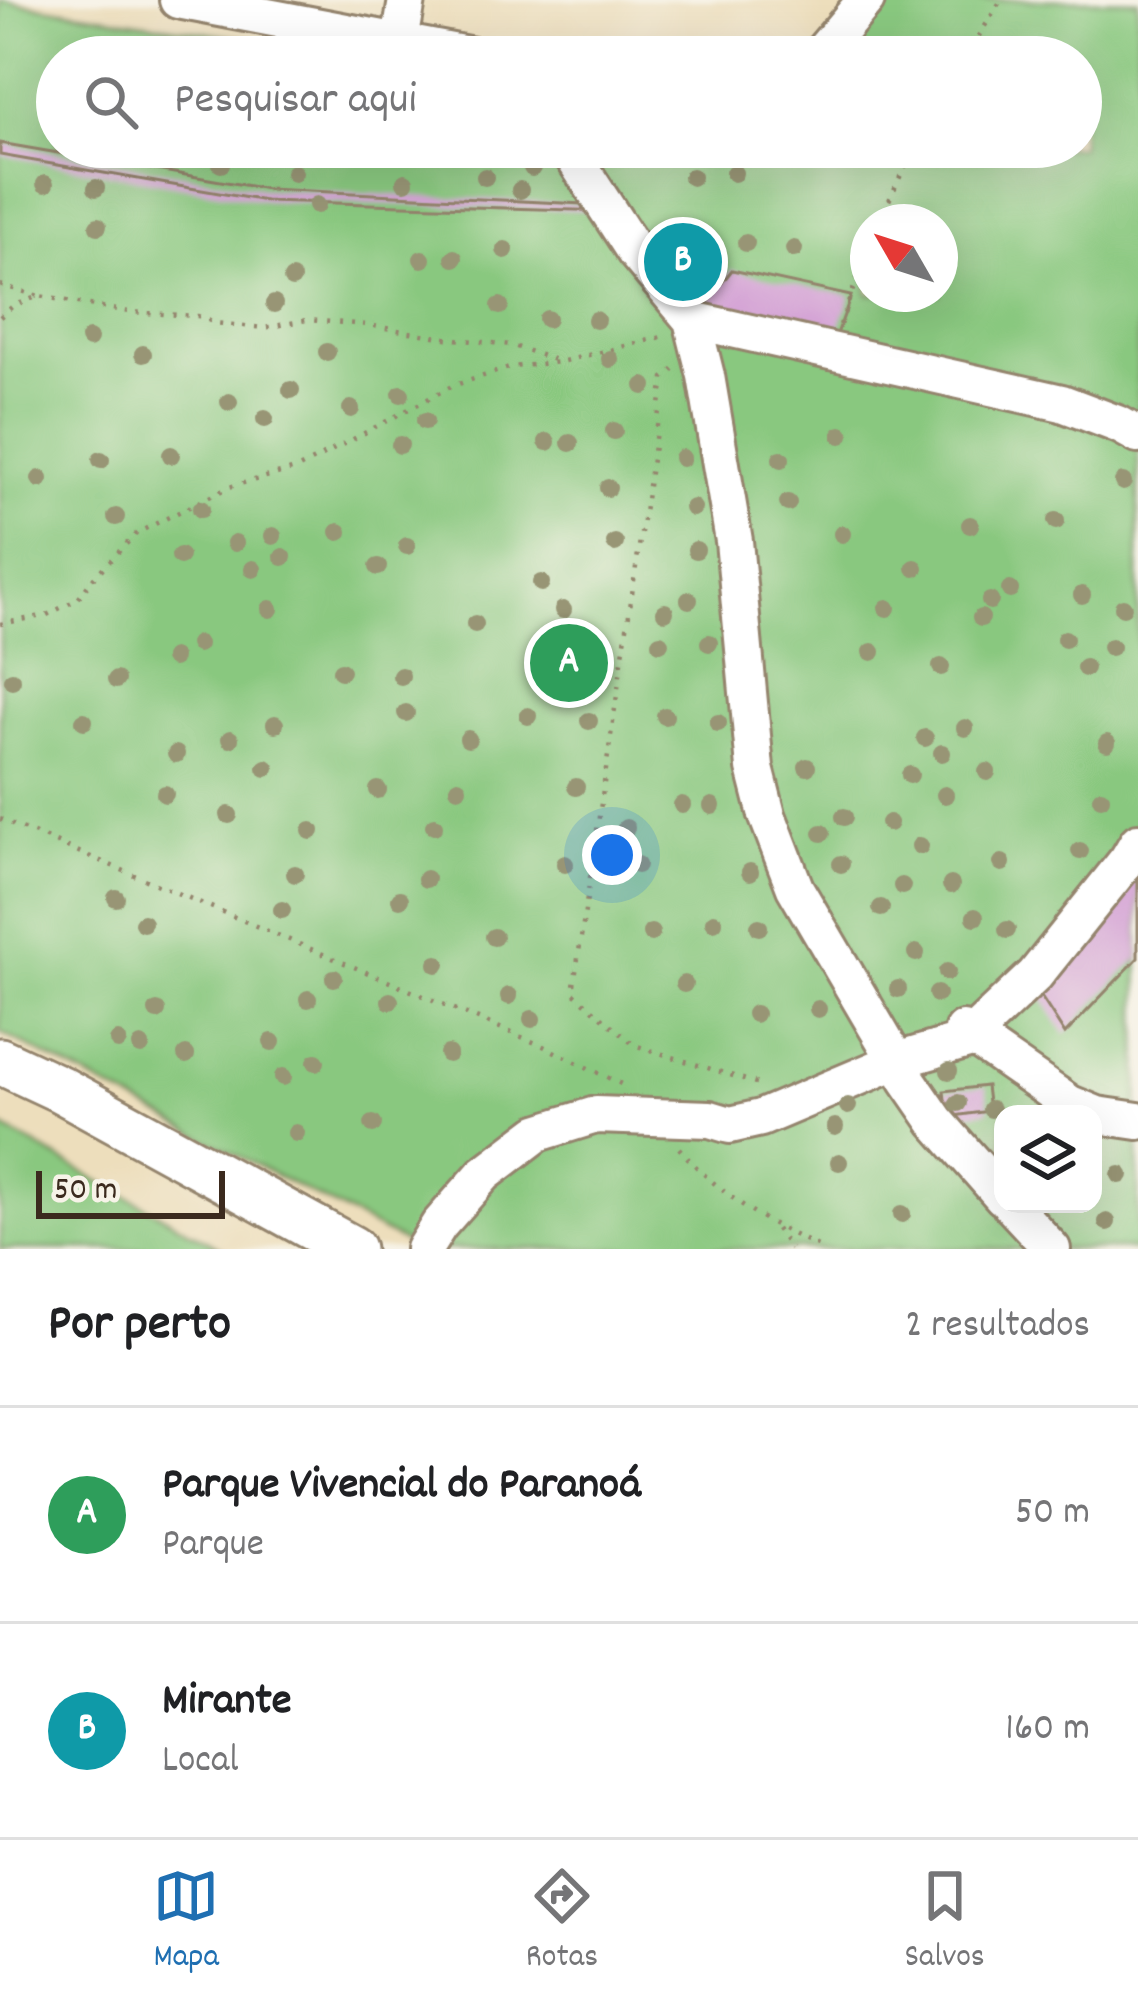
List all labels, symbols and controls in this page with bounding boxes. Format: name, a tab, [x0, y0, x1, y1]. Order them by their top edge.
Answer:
search box	[36, 36, 1102, 168]
icon: search	[78, 69, 144, 135]
text: Pesquisar aqui	[174, 70, 417, 134]
north arrow	[850, 204, 958, 312]
pin: B	[644, 217, 722, 307]
pin: A	[530, 618, 608, 708]
your location	[582, 825, 642, 885]
map controls	[994, 1105, 1102, 1213]
button: layers	[994, 1105, 1102, 1213]
scale bar	[36, 1165, 225, 1218]
text: 50 m	[54, 1168, 118, 1215]
text: Por perto	[48, 1291, 231, 1363]
text: 2 resultados	[905, 1300, 1090, 1355]
text: Parque Vivencial do Paranoá	[162, 1455, 641, 1519]
text: A	[76, 1487, 98, 1542]
text: 50 m	[1015, 1487, 1090, 1542]
text: Parque	[162, 1519, 264, 1574]
text: Mirante	[162, 1671, 292, 1735]
text: B	[78, 1703, 96, 1758]
text: 160 m	[1005, 1703, 1090, 1758]
text: Local	[162, 1735, 239, 1790]
tab: Mapa	[153, 1863, 219, 1982]
tab: Rotas	[526, 1863, 598, 1982]
tab: Salvos	[905, 1863, 985, 1982]

